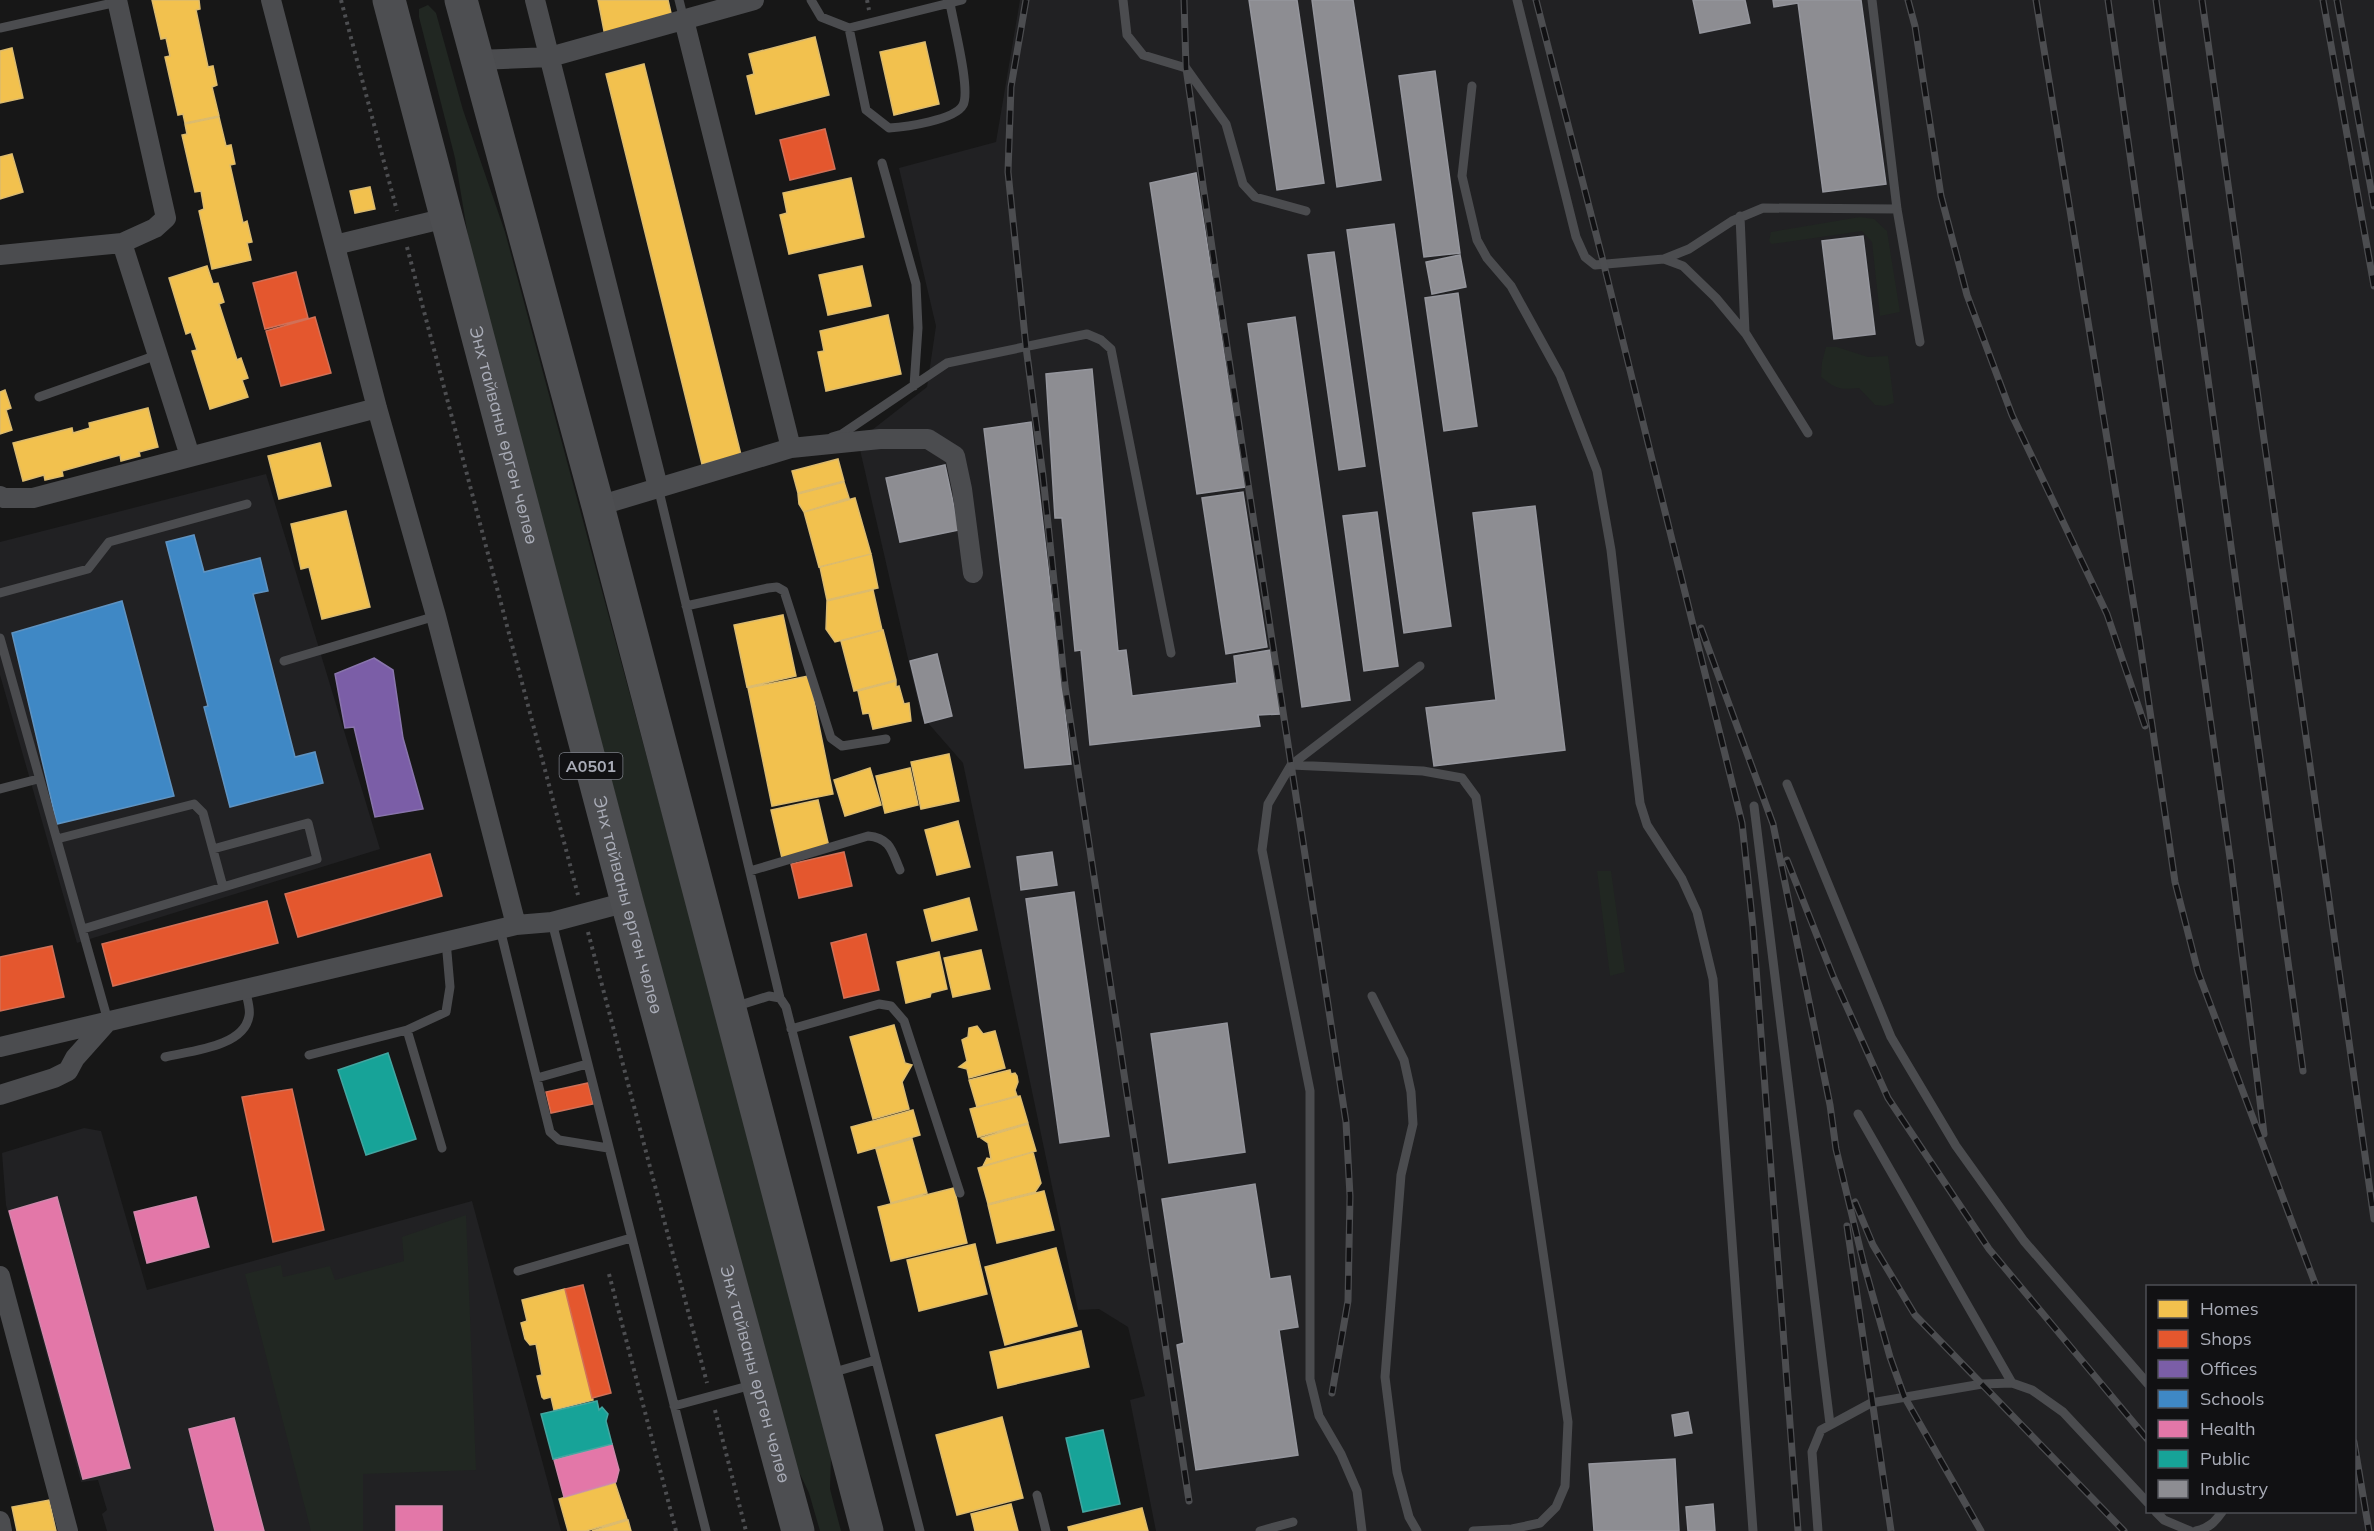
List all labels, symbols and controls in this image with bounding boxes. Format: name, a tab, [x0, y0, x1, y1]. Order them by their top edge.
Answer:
street label: Энх тайваны өргөн чөлөө	[464, 323, 544, 547]
road number: A0501	[560, 753, 622, 779]
street label: Энх тайваны өргөн чөлөө	[588, 793, 669, 1016]
street label: Энх тайваны өргөн чөлөө	[715, 1262, 796, 1485]
legend	[2146, 1285, 2356, 1513]
text: Homes	[2200, 1297, 2259, 1320]
text: Shops	[2200, 1327, 2252, 1350]
text: Offices	[2200, 1357, 2258, 1380]
text: Schools	[2200, 1387, 2265, 1410]
text: Health	[2200, 1417, 2256, 1440]
text: Public	[2200, 1447, 2250, 1470]
text: Industry	[2200, 1477, 2269, 1500]

